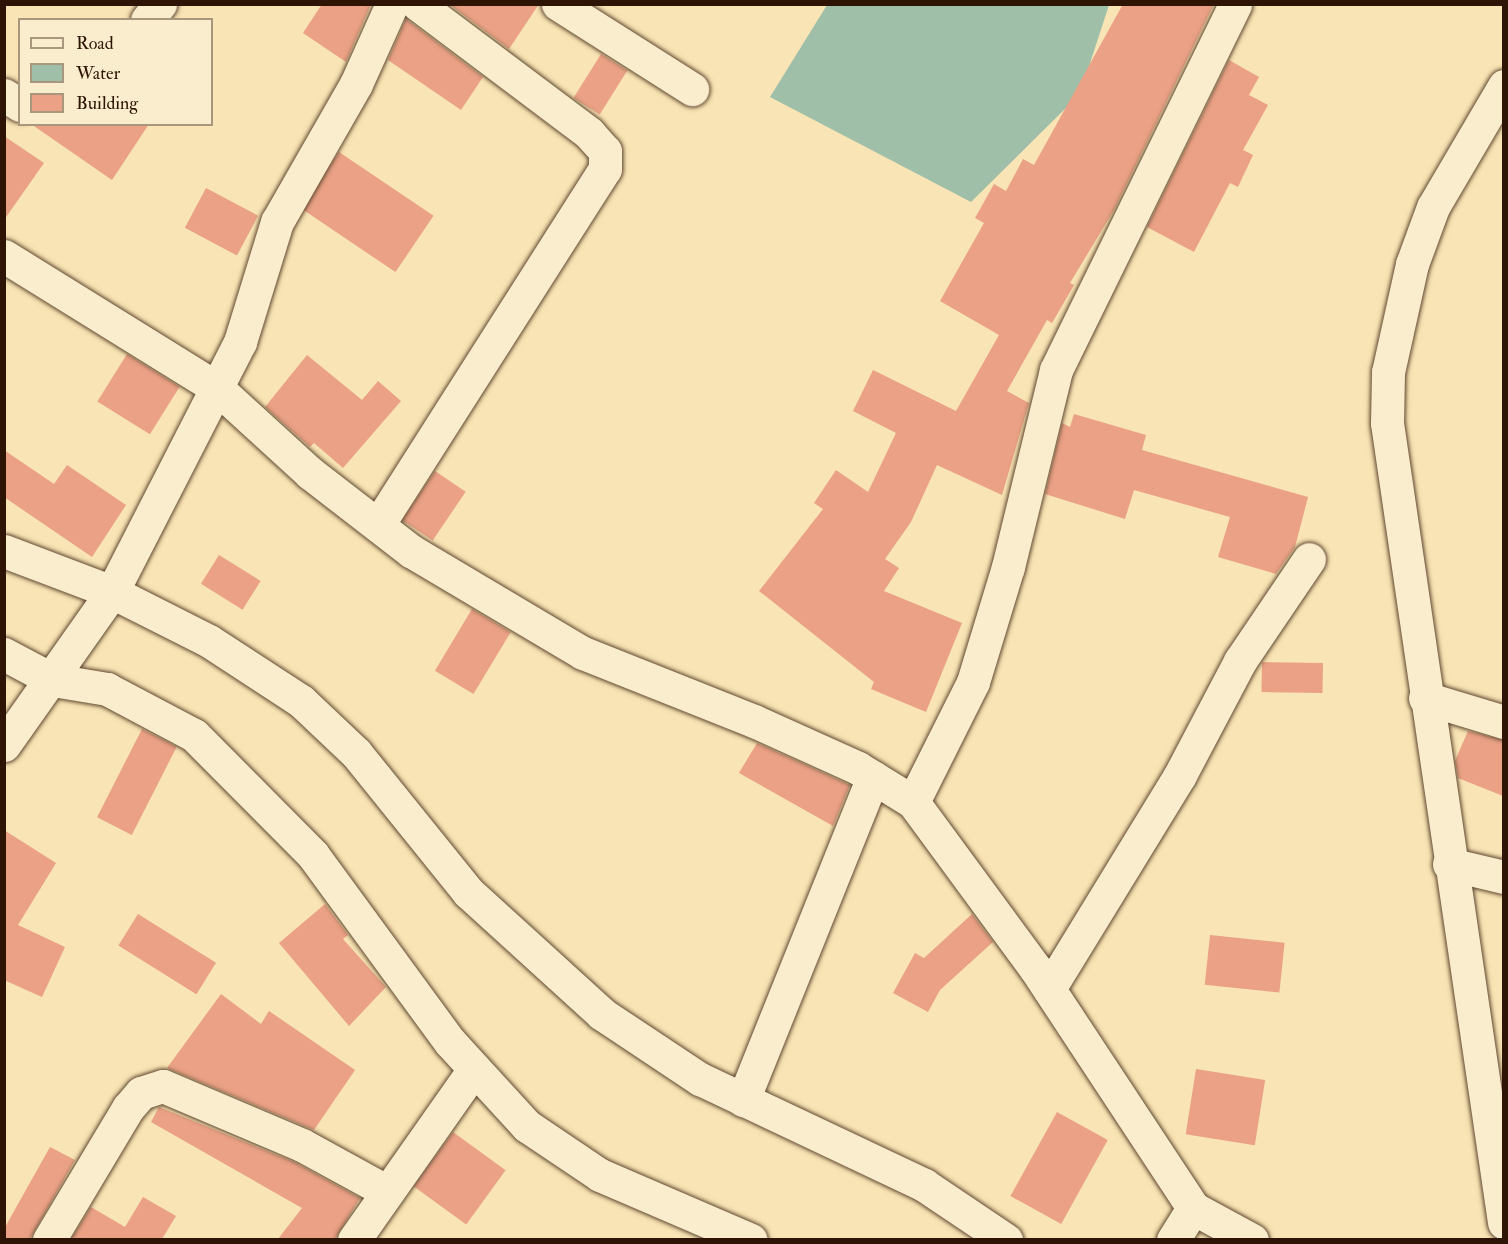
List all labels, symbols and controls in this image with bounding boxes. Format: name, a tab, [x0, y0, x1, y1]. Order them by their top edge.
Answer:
legend	[18, 18, 213, 126]
text: Road	[76, 32, 114, 55]
text: Water	[76, 62, 120, 85]
text: Building	[76, 92, 138, 115]

